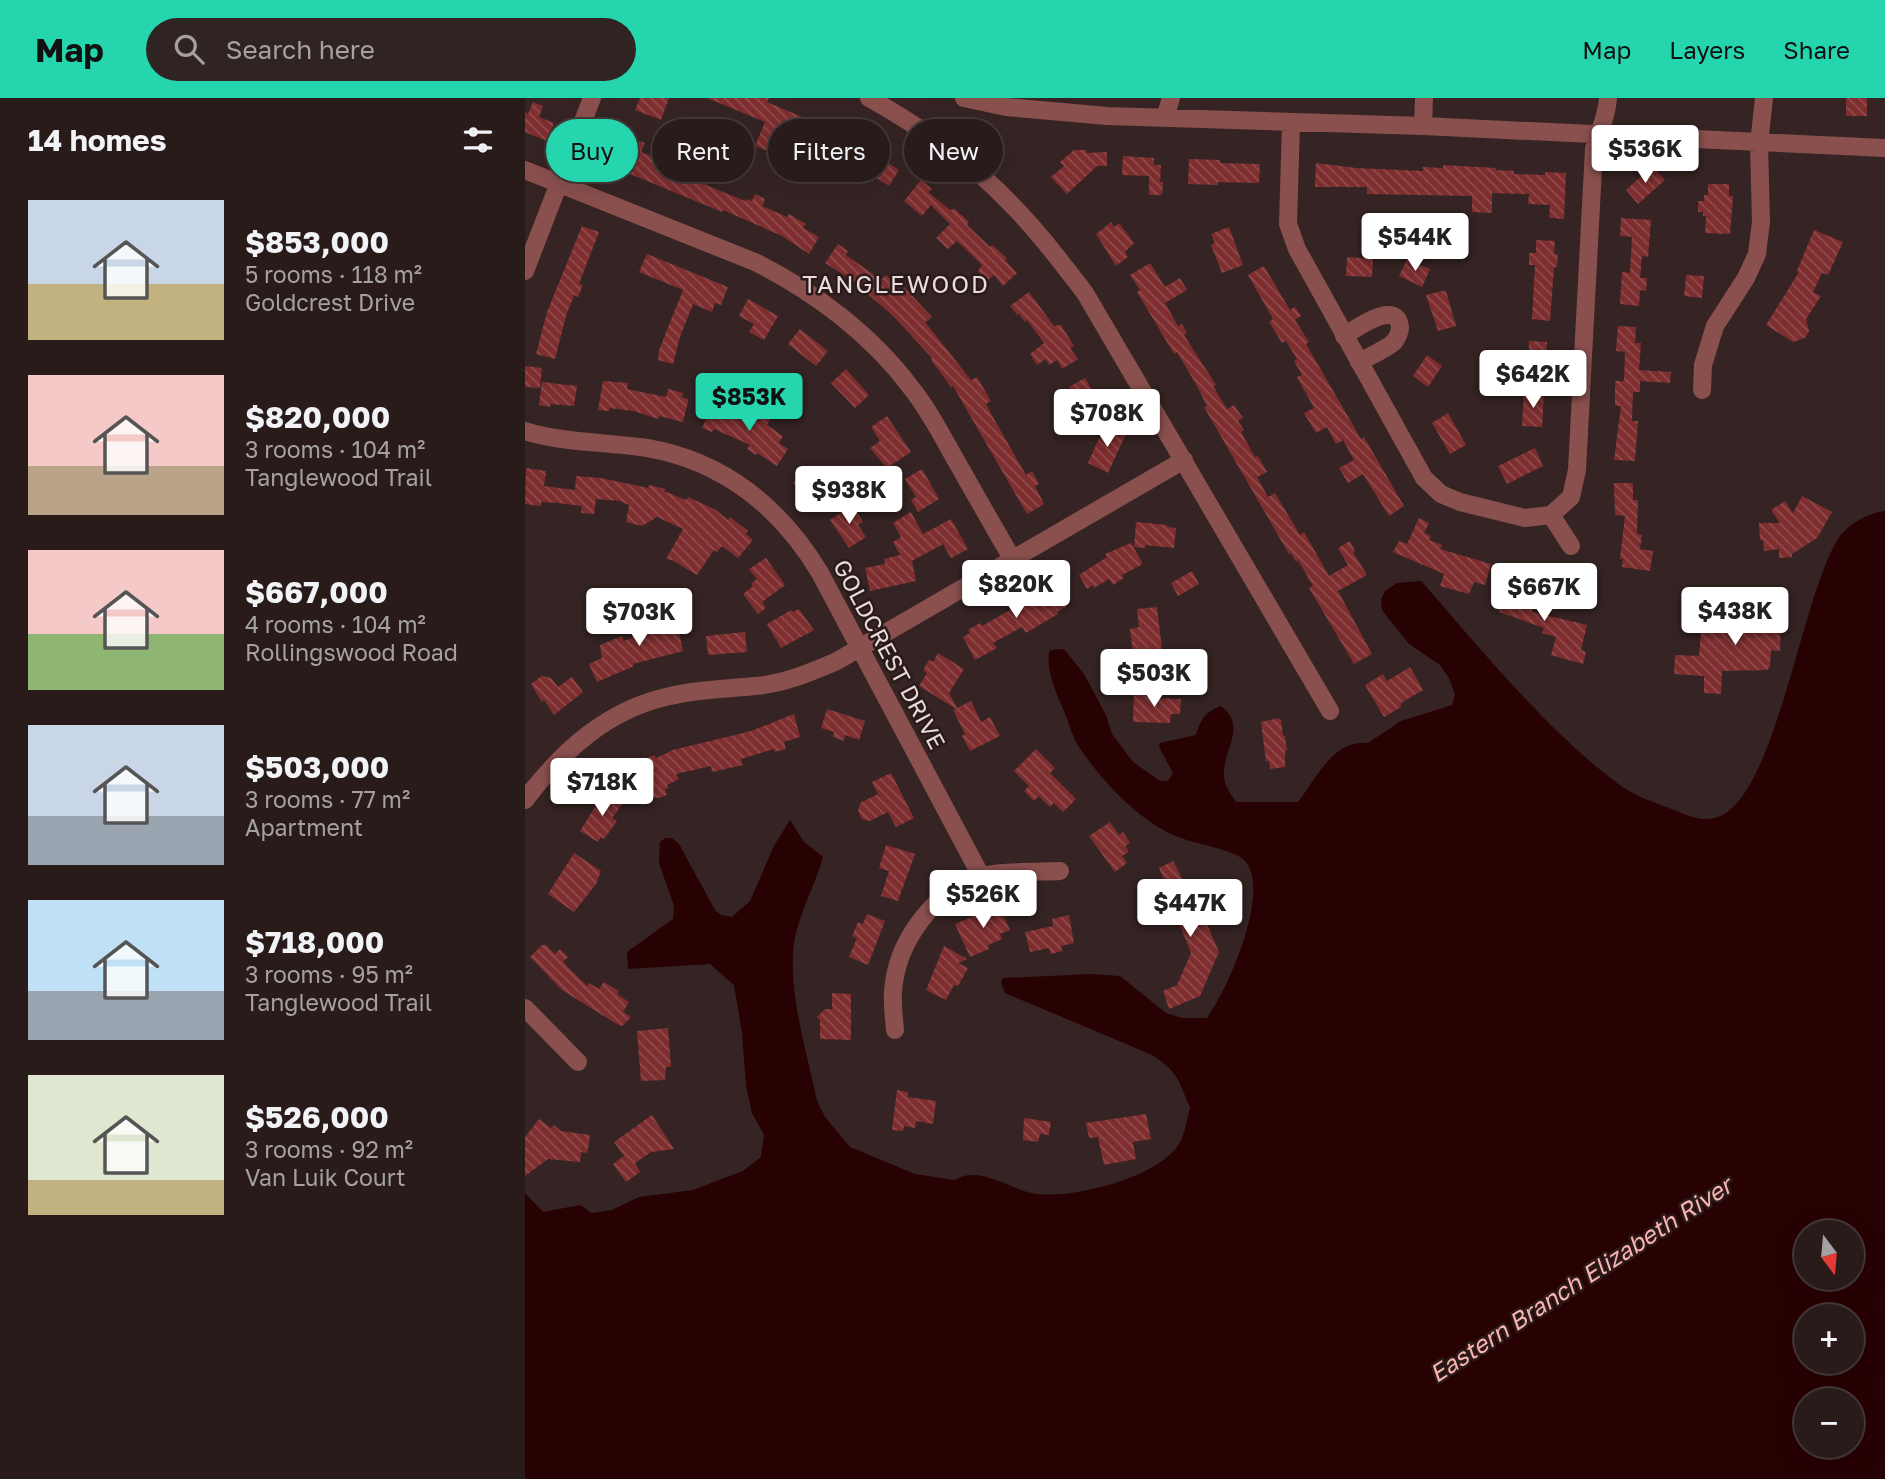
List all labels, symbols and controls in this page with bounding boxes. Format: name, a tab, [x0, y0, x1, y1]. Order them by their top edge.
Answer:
search box	[146, 18, 636, 81]
text: Map	[35, 30, 104, 69]
icon: search	[170, 30, 208, 68]
text: Search here	[226, 34, 375, 65]
text: Map	[1582, 35, 1631, 64]
text: Layers	[1669, 35, 1745, 64]
text: Share	[1783, 35, 1850, 64]
chip: Buy	[546, 119, 638, 182]
chip: Rent	[652, 119, 754, 182]
chip: Filters	[768, 119, 890, 182]
chip: New	[904, 119, 1003, 182]
icon: filters	[459, 121, 497, 159]
text: 14 homes	[28, 122, 167, 158]
pin: $536K	[1596, 126, 1694, 185]
text: $536K	[1608, 134, 1682, 162]
pin: $544K	[1366, 214, 1464, 273]
text: $544K	[1378, 222, 1452, 250]
text: $853,000	[245, 224, 389, 260]
icon: home	[84, 228, 168, 312]
text: 5 rooms · 118 m²	[245, 260, 422, 288]
district label: TANGLEWOOD	[802, 269, 990, 298]
text: Goldcrest Drive	[245, 288, 415, 316]
pin: $642K	[1484, 350, 1582, 410]
text: $642K	[1495, 359, 1571, 387]
pin: $853K	[700, 374, 798, 433]
text: $853K	[712, 382, 786, 410]
pin: $708K	[1058, 390, 1156, 449]
text: $708K	[1070, 398, 1144, 426]
text: $820,000	[245, 399, 390, 435]
icon: home	[84, 403, 168, 487]
text: 3 rooms · 104 m²	[245, 435, 425, 463]
text: Tanglewood Trail	[245, 463, 432, 491]
pin: $938K	[800, 466, 898, 526]
text: $938K	[811, 475, 887, 503]
street label: GOLDCREST DRIVE	[828, 554, 952, 754]
pin: $820K	[967, 560, 1065, 620]
pin: $667K	[1495, 564, 1593, 623]
text: $820K	[978, 569, 1054, 597]
text: $667K	[1507, 572, 1581, 600]
text: $667,000	[245, 574, 388, 610]
icon: home	[84, 578, 168, 662]
pin: $703K	[590, 588, 688, 648]
pin: $438K	[1686, 588, 1784, 647]
text: $438K	[1697, 596, 1773, 624]
text: $703K	[602, 597, 676, 625]
text: 4 rooms · 104 m²	[245, 610, 426, 638]
text: Rollingswood Road	[245, 638, 458, 666]
pin: $503K	[1105, 650, 1203, 709]
text: $503K	[1116, 658, 1192, 686]
text: $503,000	[245, 749, 389, 785]
icon: home	[84, 753, 168, 837]
pin: $718K	[553, 758, 651, 818]
text: $718K	[566, 767, 638, 795]
text: 3 rooms · 77 m²	[245, 785, 410, 813]
text: Apartment	[245, 813, 363, 841]
pin: $526K	[934, 870, 1032, 930]
text: $526K	[946, 879, 1020, 907]
pin: $447K	[1141, 880, 1239, 939]
text: $447K	[1153, 888, 1227, 916]
text: $718,000	[245, 924, 384, 960]
icon: home	[84, 928, 168, 1012]
text: 3 rooms · 95 m²	[245, 960, 413, 988]
text: Tanglewood Trail	[245, 988, 432, 1016]
text: $526,000	[245, 1099, 389, 1135]
icon: home	[84, 1103, 168, 1187]
text: 3 rooms · 92 m²	[245, 1135, 413, 1163]
text: Van Luik Court	[245, 1163, 405, 1191]
water label: Eastern Branch Elizabeth River	[1424, 1168, 1740, 1388]
north arrow	[1794, 1220, 1864, 1290]
map controls	[1794, 1220, 1864, 1458]
button: +	[1794, 1304, 1864, 1374]
button: −	[1794, 1388, 1864, 1458]

